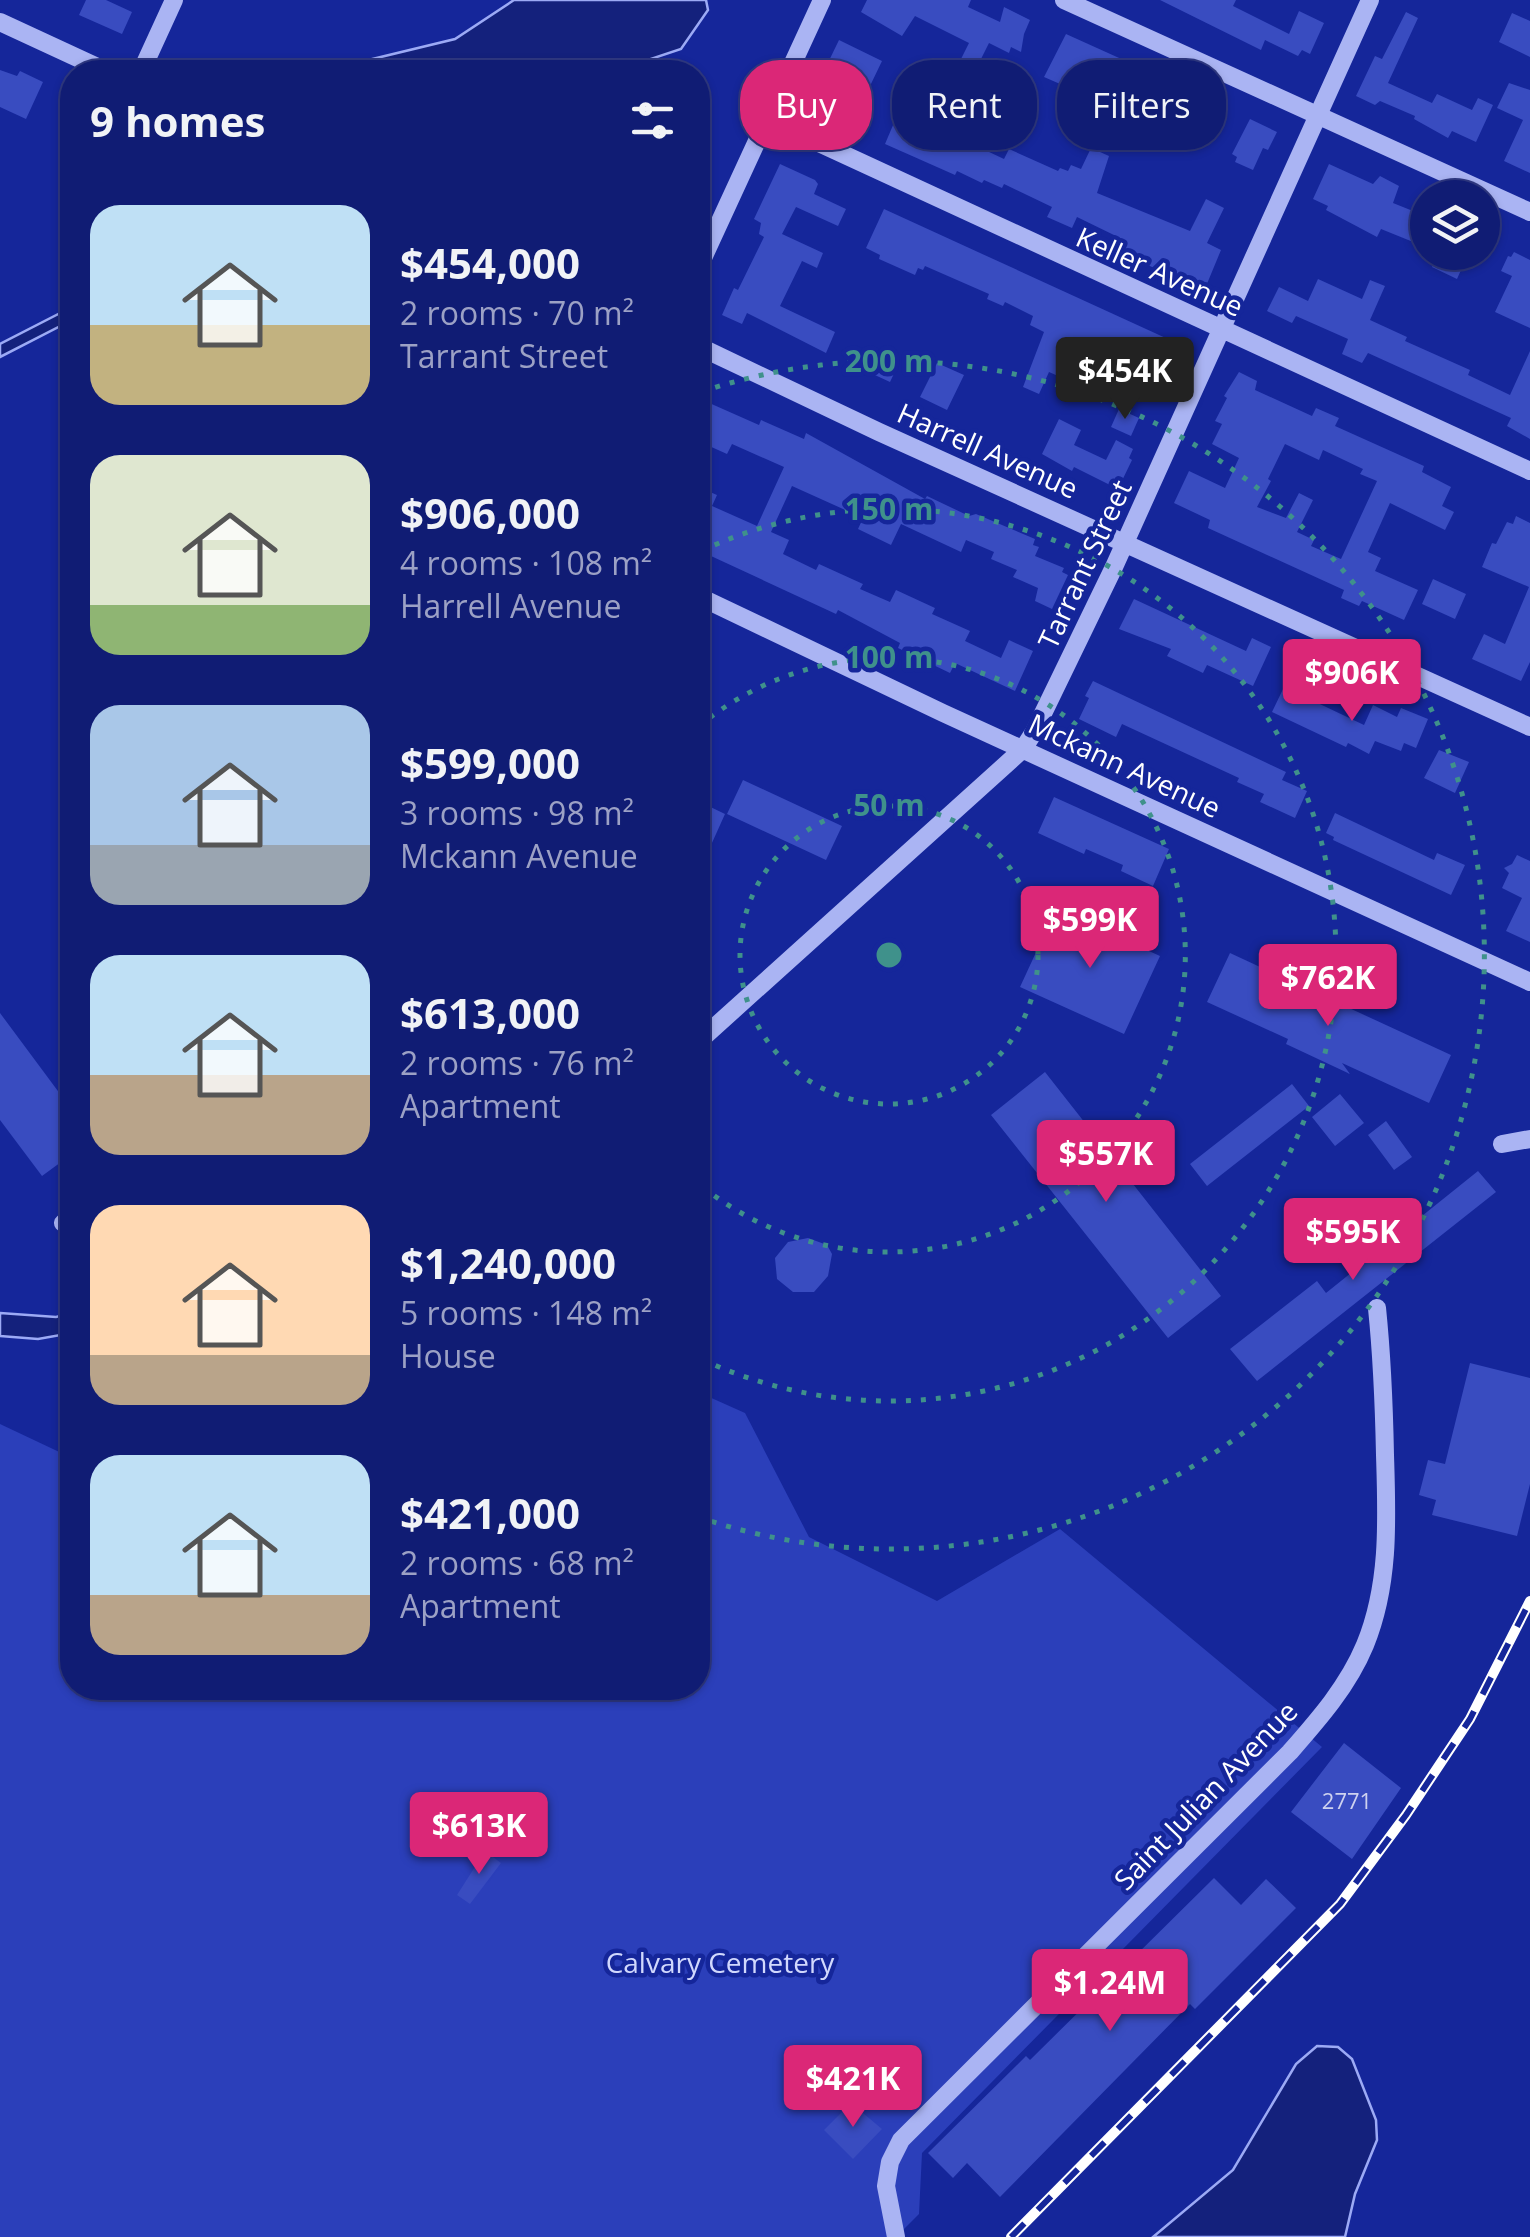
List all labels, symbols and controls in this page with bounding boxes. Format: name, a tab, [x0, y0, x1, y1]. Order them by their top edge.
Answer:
chip: Buy	[740, 60, 872, 150]
chip: Rent	[892, 60, 1037, 150]
chip: Filters	[1057, 60, 1226, 150]
text: 9 homes	[90, 92, 265, 149]
icon: filters	[625, 93, 680, 148]
map controls	[1410, 180, 1500, 270]
button: layers	[1410, 180, 1500, 270]
street label: Keller Avenue	[1071, 217, 1249, 325]
text: $454,000	[400, 234, 580, 291]
icon: home	[170, 245, 290, 365]
text: 2 rooms · 70 m²	[400, 291, 634, 334]
text: Tarrant Street	[400, 334, 608, 377]
pin: $454K	[1055, 337, 1195, 422]
text: 200 m	[845, 340, 933, 381]
text: $454K	[1078, 348, 1172, 391]
street label: Harrell Avenue	[892, 393, 1084, 507]
street label: Tarrant Street	[1028, 473, 1140, 655]
text: $906,000	[400, 484, 580, 541]
text: 150 m	[845, 488, 933, 529]
icon: home	[170, 495, 290, 615]
text: 4 rooms · 108 m²	[400, 541, 652, 584]
text: Harrell Avenue	[400, 584, 621, 627]
text: 100 m	[845, 636, 933, 677]
pin: $906K	[1282, 639, 1422, 724]
text: $906K	[1305, 650, 1399, 693]
street label: Mckann Avenue	[1023, 704, 1227, 826]
text: $599,000	[400, 734, 580, 791]
icon: home	[170, 745, 290, 865]
text: 50 m	[853, 784, 925, 825]
text: 3 rooms · 98 m²	[400, 791, 634, 834]
text: Mckann Avenue	[400, 834, 638, 877]
pin: $599K	[1020, 886, 1160, 971]
text: $599K	[1043, 897, 1137, 940]
centre of rings	[871, 937, 907, 973]
pin: $762K	[1258, 944, 1398, 1029]
text: $762K	[1281, 955, 1375, 998]
text: $613,000	[400, 984, 580, 1041]
icon: home	[170, 995, 290, 1115]
text: 2 rooms · 76 m²	[400, 1041, 634, 1084]
text: Apartment	[400, 1084, 561, 1127]
pin: $557K	[1036, 1120, 1176, 1205]
text: $557K	[1059, 1131, 1153, 1174]
pin: $595K	[1283, 1198, 1423, 1283]
text: $595K	[1306, 1209, 1400, 1252]
text: $1,240,000	[400, 1234, 616, 1291]
icon: home	[170, 1245, 290, 1365]
text: 5 rooms · 148 m²	[400, 1291, 652, 1334]
text: House	[400, 1334, 496, 1377]
text: $421,000	[400, 1484, 580, 1541]
icon: home	[170, 1495, 290, 1615]
text: 2 rooms · 68 m²	[400, 1541, 634, 1584]
text: Apartment	[400, 1584, 561, 1627]
street label: Saint Julian Avenue	[1105, 1692, 1305, 1898]
house number: 2771	[1322, 1785, 1372, 1815]
pin: $613K	[409, 1792, 549, 1877]
text: $613K	[432, 1803, 526, 1846]
park label: Calvary Cemetery	[606, 1943, 835, 1981]
pin: $1.24M	[1029, 1949, 1191, 2034]
text: $1.24M	[1054, 1960, 1166, 2003]
pin: $421K	[783, 2045, 923, 2130]
text: $421K	[806, 2056, 900, 2099]

